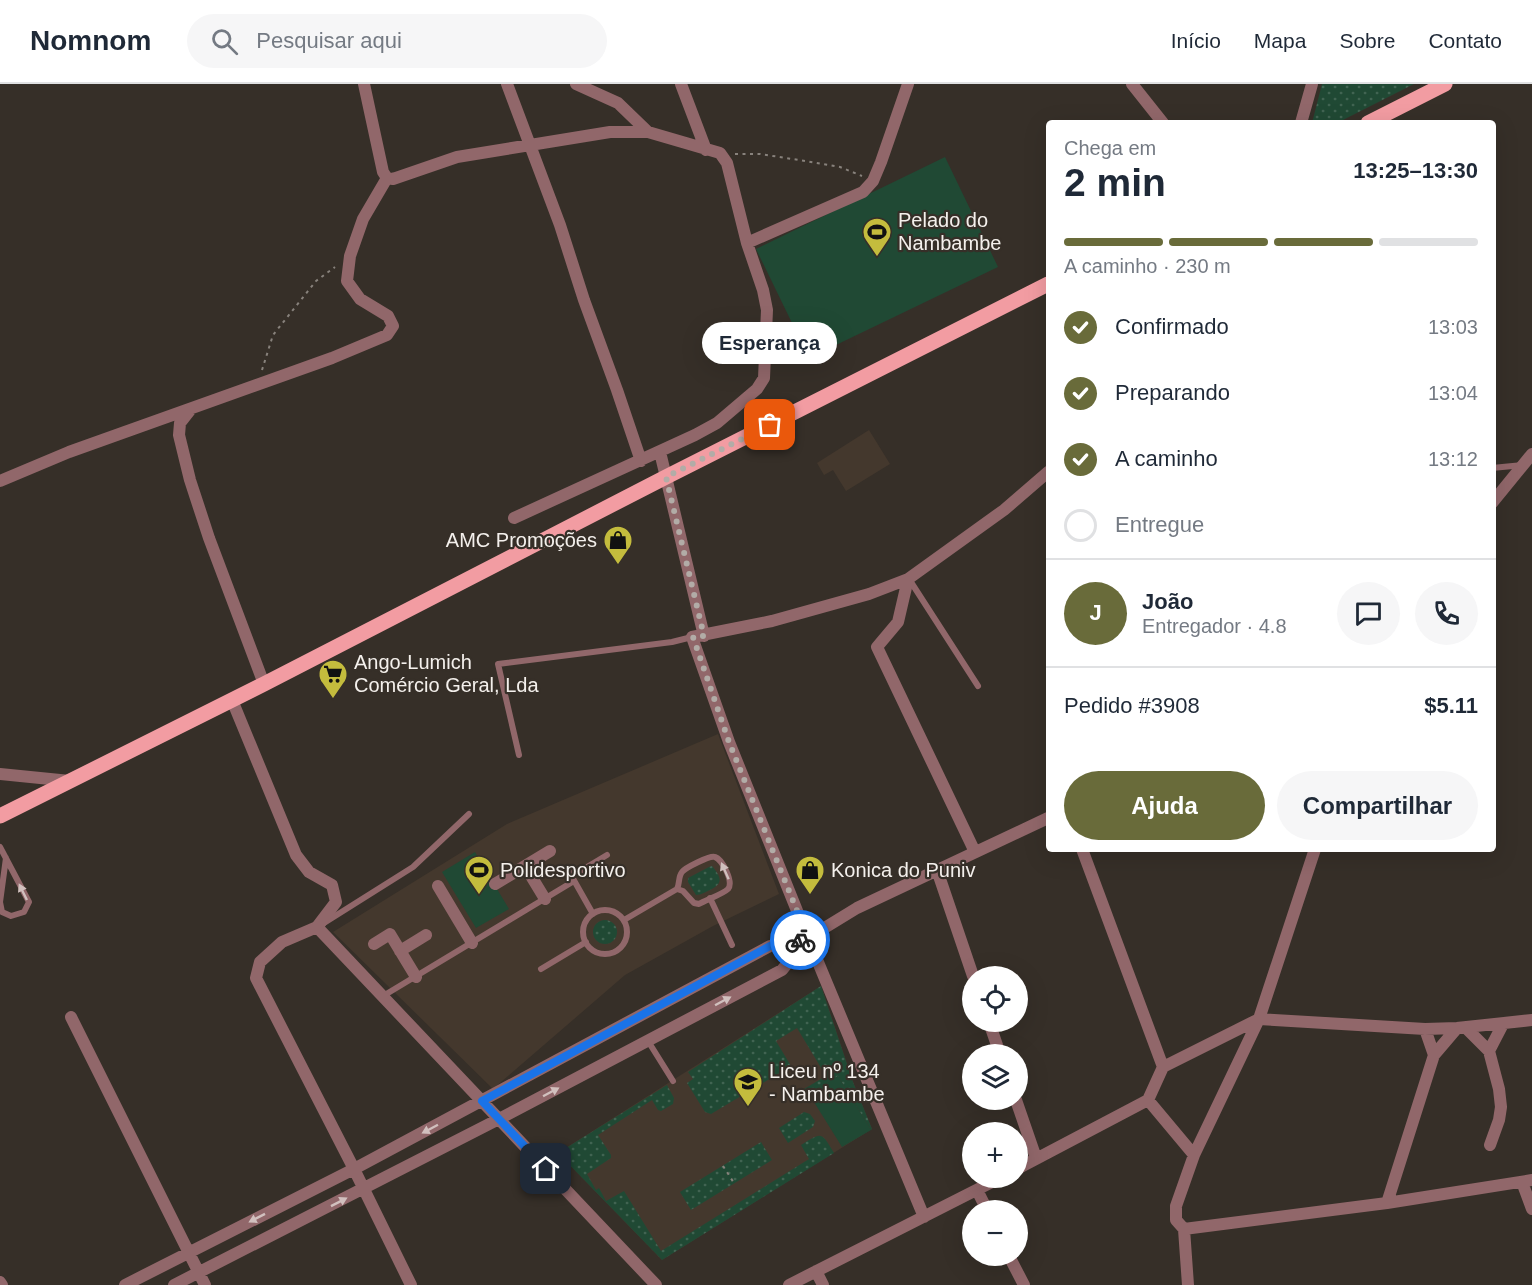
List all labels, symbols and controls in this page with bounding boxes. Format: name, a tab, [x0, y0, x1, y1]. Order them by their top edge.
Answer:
search box	[187, 14, 607, 68]
text: Nomnom	[30, 25, 151, 56]
icon: search	[208, 25, 241, 58]
text: Pesquisar aqui	[256, 28, 402, 53]
text: Início	[1171, 29, 1221, 52]
text: Mapa	[1254, 29, 1306, 52]
text: Sobre	[1339, 29, 1395, 52]
text: Contato	[1428, 29, 1502, 52]
text: Chega em	[1064, 137, 1156, 159]
text: 13:25–13:30	[1353, 158, 1478, 183]
text: 2 min	[1064, 161, 1166, 204]
place label: Pelado do Nambambe	[898, 209, 1001, 254]
sports icon: Pelado do Nambambe	[861, 216, 893, 258]
text: A caminho · 230 m	[1064, 255, 1231, 277]
icon: check	[1064, 311, 1097, 344]
text: Confirmado	[1115, 314, 1229, 339]
text: 13:03	[1428, 316, 1478, 338]
callout: Esperança	[702, 323, 838, 365]
text: Esperança	[719, 332, 820, 354]
icon: check	[1064, 377, 1097, 410]
text: Preparando	[1115, 380, 1230, 405]
text: 13:04	[1428, 382, 1478, 404]
pin	[744, 399, 795, 450]
icon: bag	[753, 408, 786, 441]
icon: check	[1064, 443, 1097, 476]
text: A caminho	[1115, 446, 1218, 471]
text: 13:12	[1428, 448, 1478, 470]
text: Entregue	[1115, 512, 1204, 537]
shop icon: AMC Promoções	[602, 524, 634, 566]
place label: AMC Promoções	[446, 529, 597, 551]
button: chat	[1337, 582, 1400, 645]
button: phone	[1415, 582, 1478, 645]
text: João	[1142, 589, 1193, 614]
text: J	[1089, 600, 1102, 625]
text: Entregador · 4.8	[1142, 615, 1287, 637]
place label: Ango-Lumich Comércio Geral, Lda	[354, 651, 539, 696]
supermarket icon: Ango-Lumich Comércio Geral, Lda	[317, 658, 349, 700]
text: Pedido #3908	[1064, 693, 1200, 718]
text: $5.11	[1424, 693, 1478, 718]
button: Ajuda	[1064, 771, 1265, 840]
button: Compartilhar	[1277, 771, 1478, 840]
sports icon: Polidesportivo	[463, 854, 495, 896]
shop icon: Konica do Puniv	[794, 854, 826, 896]
place label: Polidesportivo	[500, 859, 626, 881]
place label: Konica do Puniv	[831, 859, 976, 881]
one-way arrow	[721, 863, 730, 880]
one-way arrow	[19, 883, 28, 900]
courier	[770, 910, 830, 970]
icon: bike	[784, 924, 817, 957]
map controls	[962, 966, 1028, 1266]
button: locate	[962, 966, 1028, 1032]
one-way arrow	[715, 996, 732, 1006]
button: layers	[962, 1044, 1028, 1110]
place label: Liceu nº 134 - Nambambe	[769, 1060, 885, 1105]
school or university icon: Liceu nº 134 - Nambambe	[732, 1066, 764, 1108]
one-way arrow	[543, 1087, 560, 1097]
button: +	[962, 1122, 1028, 1188]
one-way arrow	[422, 1124, 439, 1133]
pin	[520, 1143, 571, 1194]
icon: home	[529, 1152, 562, 1185]
one-way arrow	[330, 1197, 347, 1207]
button: −	[962, 1200, 1028, 1266]
one-way arrow	[248, 1213, 265, 1223]

